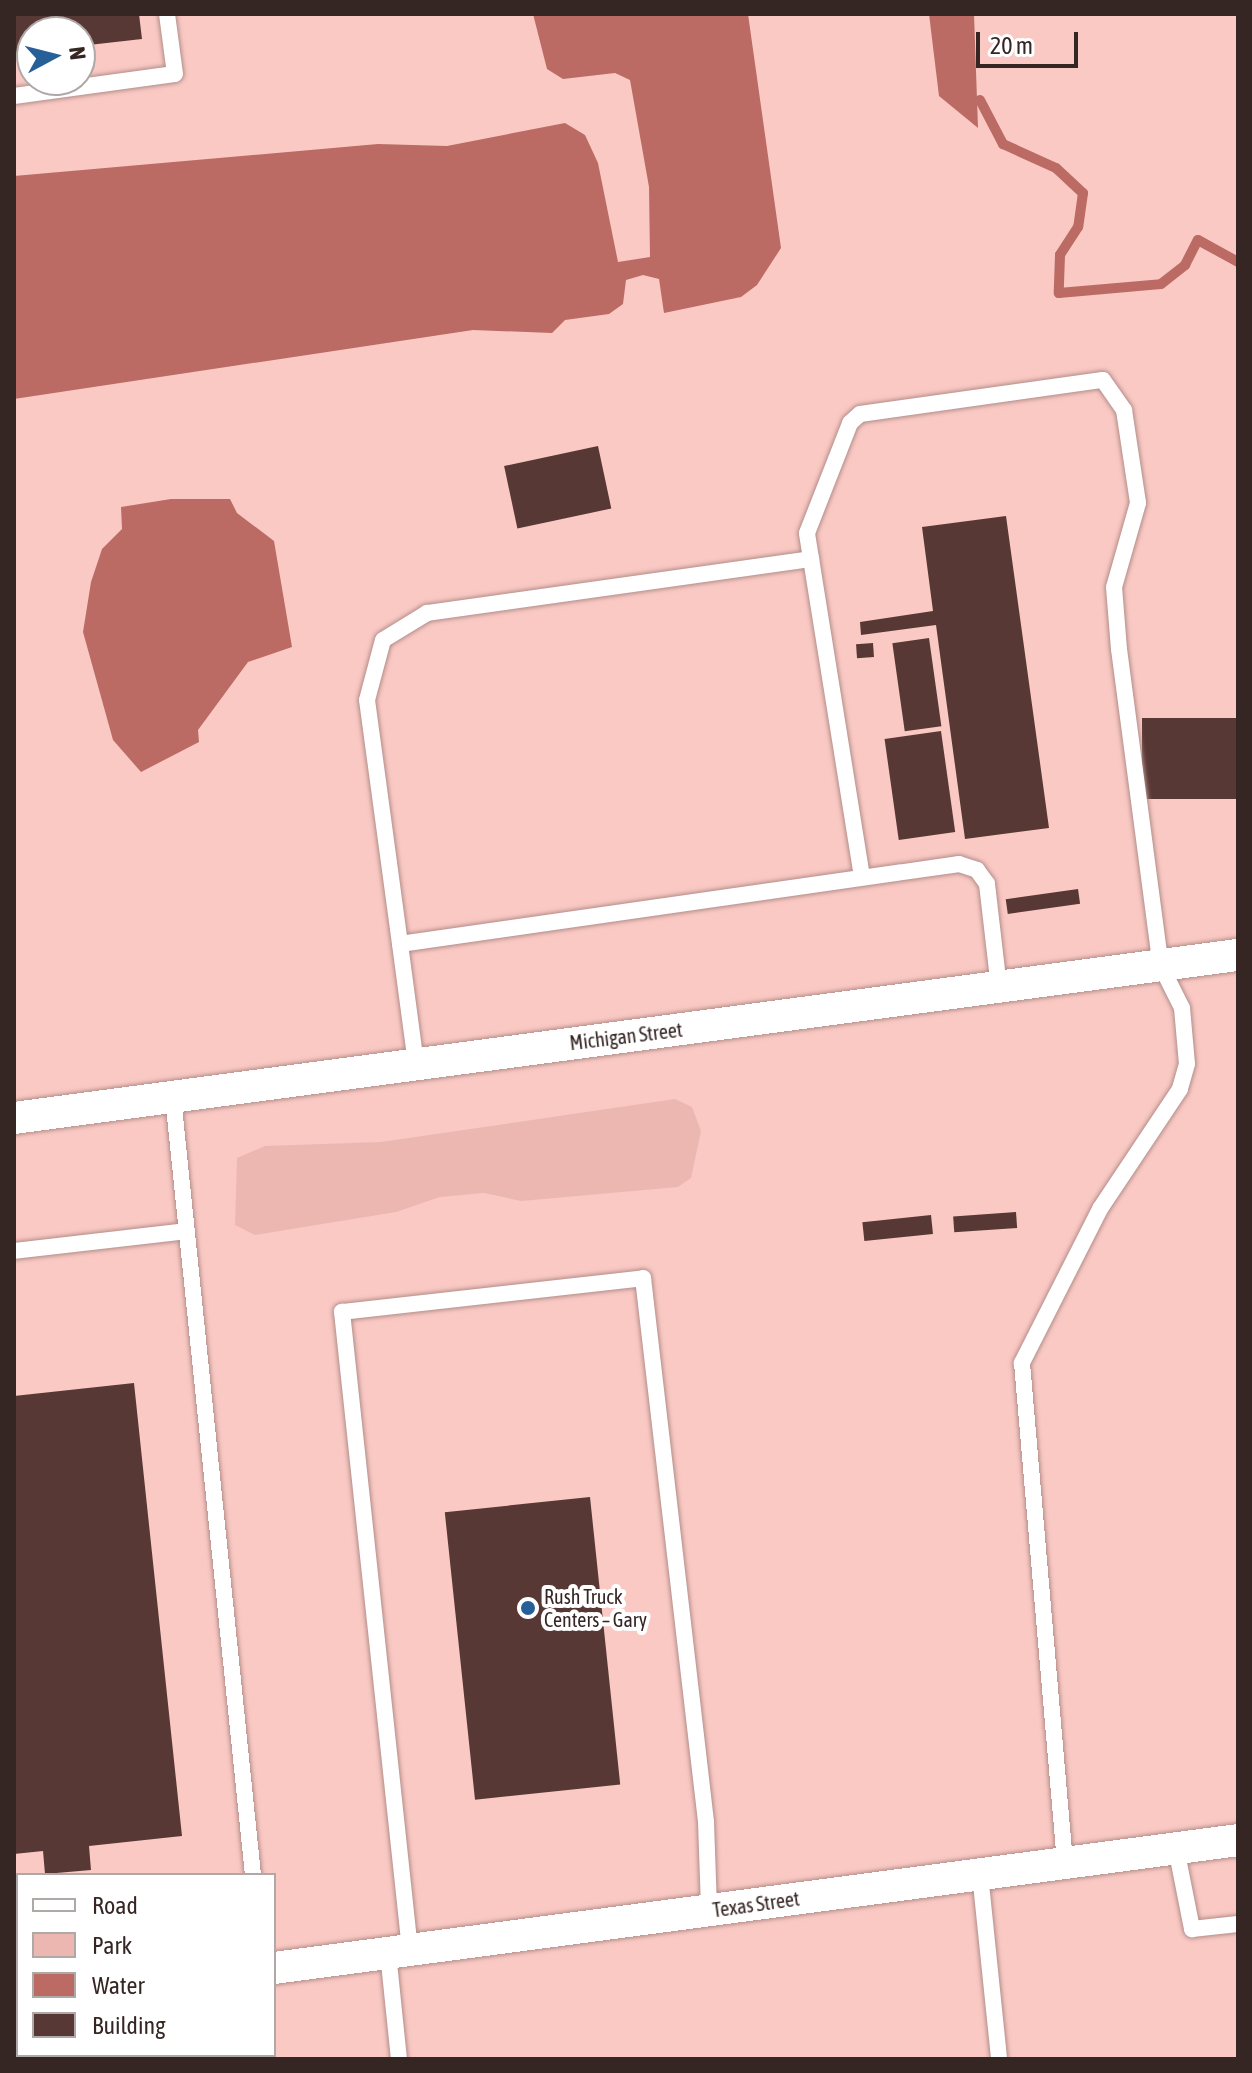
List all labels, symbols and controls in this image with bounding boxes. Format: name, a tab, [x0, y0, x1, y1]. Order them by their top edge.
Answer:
north arrow	[16, 16, 96, 96]
scale bar	[980, 16, 1082, 66]
text: 20 m	[990, 32, 1033, 59]
text: N	[64, 45, 92, 61]
street label: Michigan Street	[568, 1017, 684, 1055]
place label: Rush Truck Centers – Gary	[544, 1584, 647, 1631]
marker: Rush Truck Centers – Gary	[519, 1599, 537, 1617]
legend	[16, 1873, 276, 2057]
street label: Texas Street	[711, 1886, 801, 1922]
text: Road	[92, 1892, 138, 1919]
text: Park	[92, 1932, 132, 1959]
text: Water	[92, 1972, 145, 1999]
text: Building	[92, 2012, 165, 2039]

